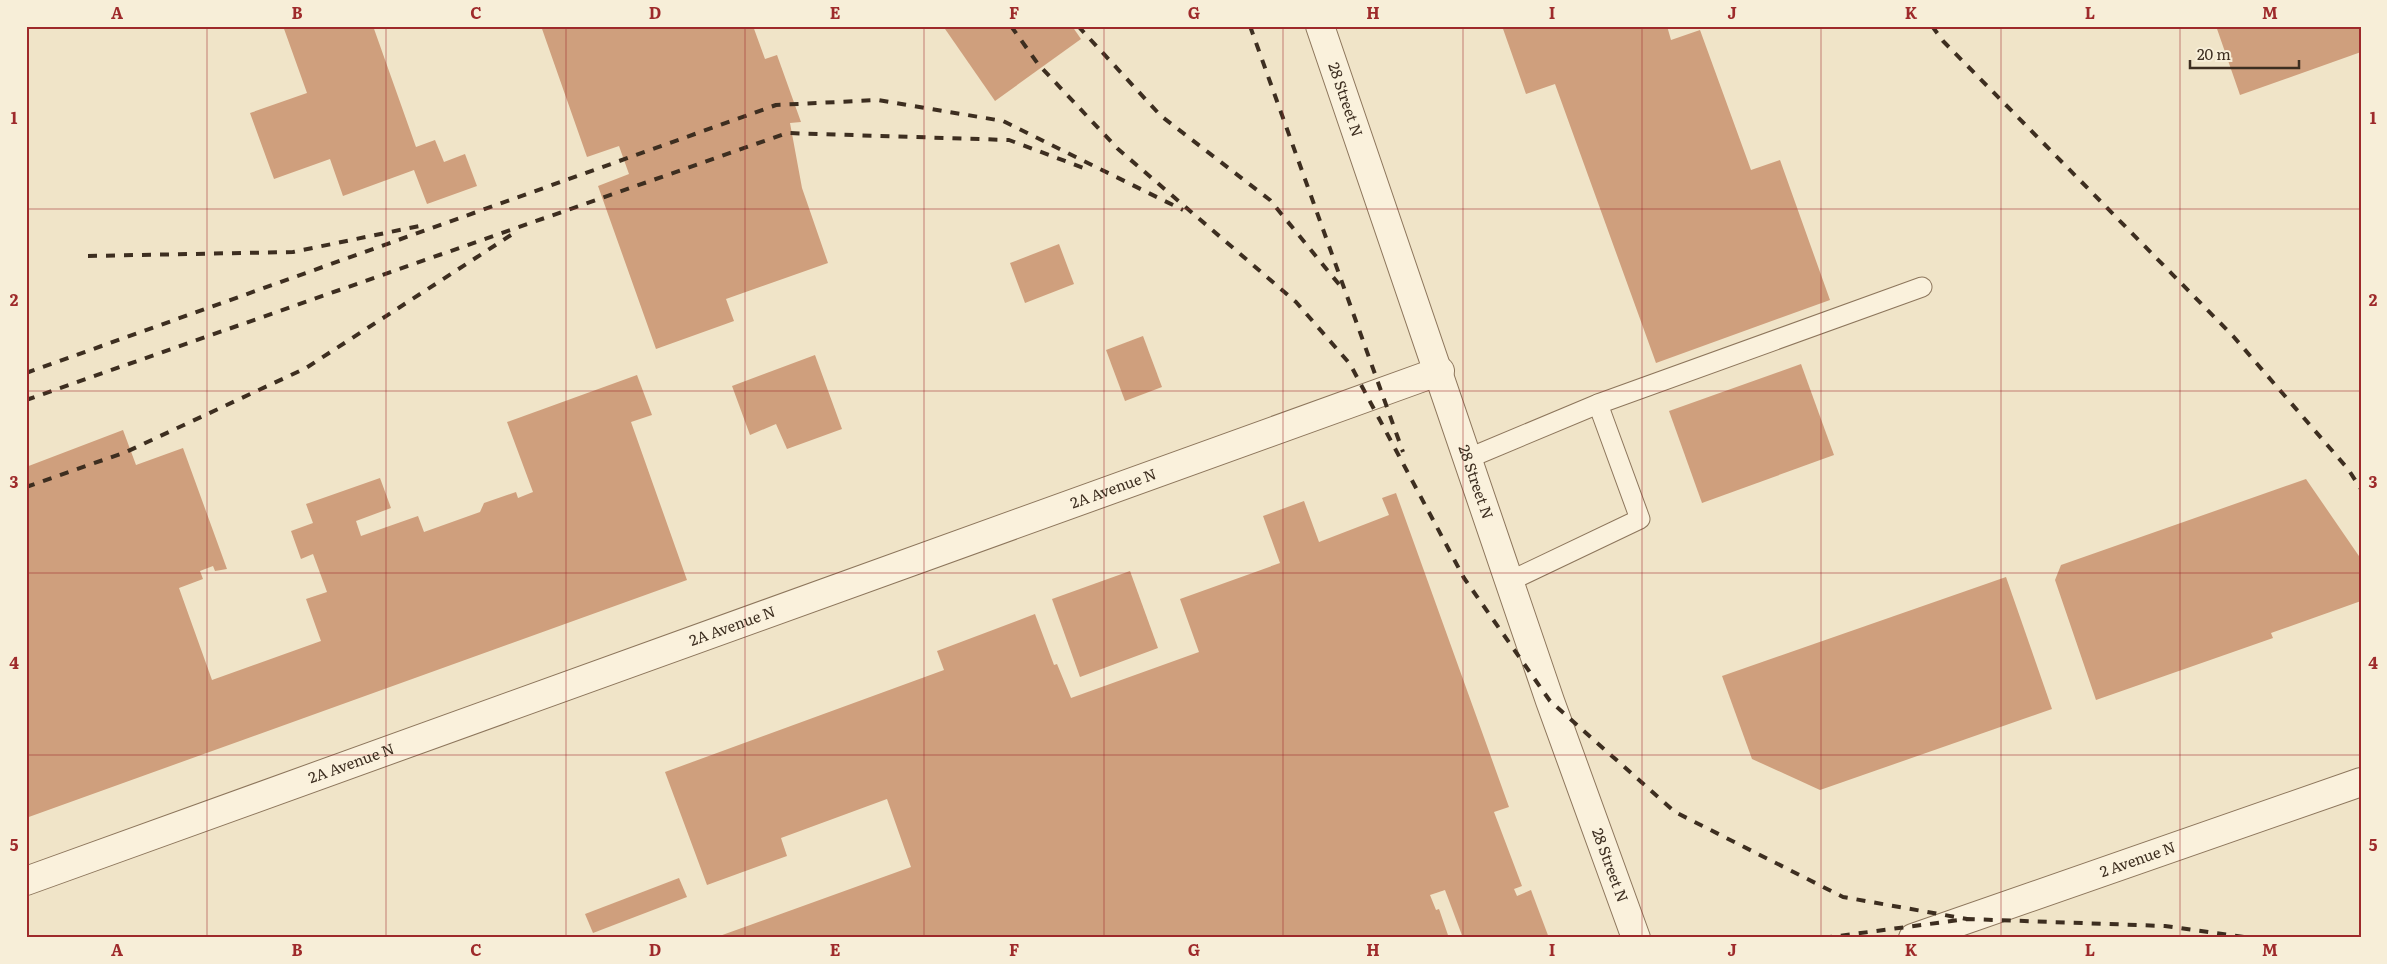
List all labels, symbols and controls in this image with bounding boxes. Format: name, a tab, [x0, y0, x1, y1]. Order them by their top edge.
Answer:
text: A	[111, 0, 123, 24]
text: B	[291, 0, 303, 24]
text: C	[470, 0, 482, 24]
text: D	[649, 0, 661, 24]
text: E	[830, 0, 841, 24]
text: F	[1009, 0, 1019, 24]
text: G	[1188, 0, 1200, 24]
text: H	[1366, 0, 1380, 24]
text: I	[1549, 0, 1555, 24]
text: J	[1727, 0, 1737, 24]
text: K	[1905, 0, 1918, 24]
text: L	[2085, 0, 2095, 24]
text: M	[2262, 0, 2278, 24]
scale bar	[2190, 38, 2298, 70]
text: 20 m	[2197, 42, 2231, 65]
street label: 28 Street N	[1323, 59, 1370, 140]
text: 1	[11, 105, 18, 129]
text: 1	[2370, 105, 2377, 129]
text: 2	[10, 287, 19, 311]
text: 2	[2369, 287, 2378, 311]
street label: 28 Street N	[1454, 441, 1500, 522]
street label: 2A Avenue N	[1067, 461, 1159, 513]
text: 3	[10, 469, 19, 493]
text: 3	[2369, 469, 2378, 493]
street label: 2A Avenue N	[686, 599, 778, 651]
text: 4	[9, 650, 19, 674]
text: 4	[2368, 650, 2378, 674]
street label: 2A Avenue N	[305, 736, 397, 788]
street label: 28 Street N	[1587, 825, 1635, 905]
text: 5	[10, 832, 19, 856]
text: 5	[2369, 832, 2378, 856]
street label: 2 Avenue N	[2096, 834, 2178, 882]
text: A	[111, 937, 123, 961]
text: B	[291, 937, 303, 961]
text: C	[470, 937, 482, 961]
text: D	[649, 937, 661, 961]
text: E	[830, 937, 841, 961]
text: F	[1009, 937, 1019, 961]
text: G	[1188, 937, 1200, 961]
text: H	[1366, 937, 1380, 961]
text: I	[1549, 937, 1555, 961]
text: J	[1727, 937, 1737, 961]
text: K	[1905, 937, 1918, 961]
text: L	[2085, 937, 2095, 961]
text: M	[2262, 937, 2278, 961]

